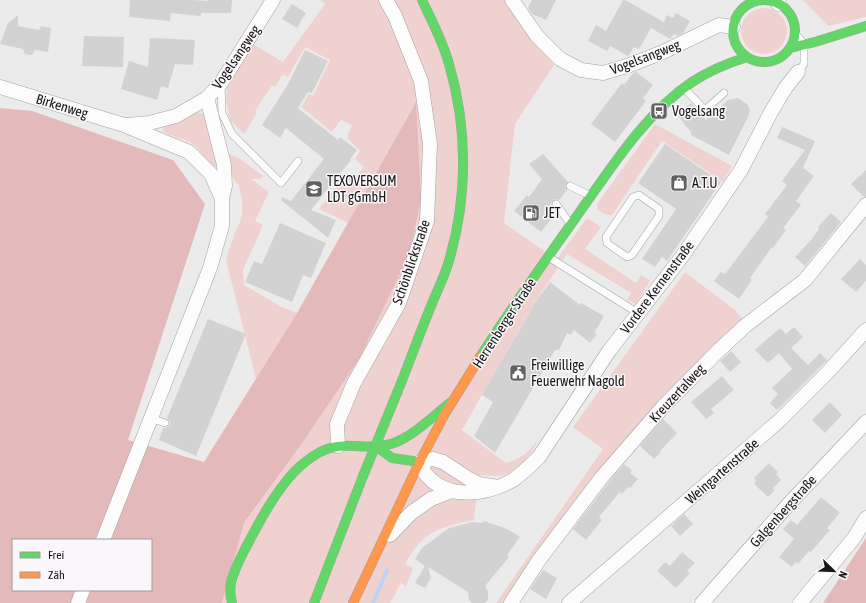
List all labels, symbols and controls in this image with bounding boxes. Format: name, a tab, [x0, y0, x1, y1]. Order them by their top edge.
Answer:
street label: Vogelsangweg	[209, 22, 263, 92]
street label: Vogelsangweg	[608, 36, 682, 78]
street label: Birkenweg	[34, 91, 90, 121]
bus stop icon: Vogelsang	[649, 101, 669, 121]
place label: Vogelsang	[672, 103, 725, 119]
place label: TEXOVERSUM LDT gGmbH	[327, 173, 397, 205]
shop icon: A.T.U	[669, 173, 689, 193]
place label: A.T.U	[692, 175, 718, 191]
school or university icon: TEXOVERSUM LDT gGmbH	[304, 179, 324, 199]
fuel station icon: JET	[521, 203, 541, 223]
place label: JET	[544, 205, 561, 221]
street label: Schönblickstraße	[389, 218, 433, 306]
street label: Vordere Kernenstraße	[617, 238, 697, 336]
street label: Herrenberger Straße	[469, 275, 539, 371]
place label: Freiwillige Feuerwehr Nagold	[531, 357, 625, 389]
street label: Kreuzertalweg	[646, 360, 708, 426]
public building icon: Freiwillige Feuerwehr Nagold	[508, 363, 528, 383]
street label: Weingartenstraße	[682, 435, 762, 507]
street label: Galgenbergstraße	[747, 472, 819, 550]
legend	[12, 539, 152, 591]
text: Frei	[48, 548, 64, 562]
north arrow	[814, 551, 854, 591]
text: Zäh	[48, 568, 65, 582]
text: N	[836, 570, 850, 580]

